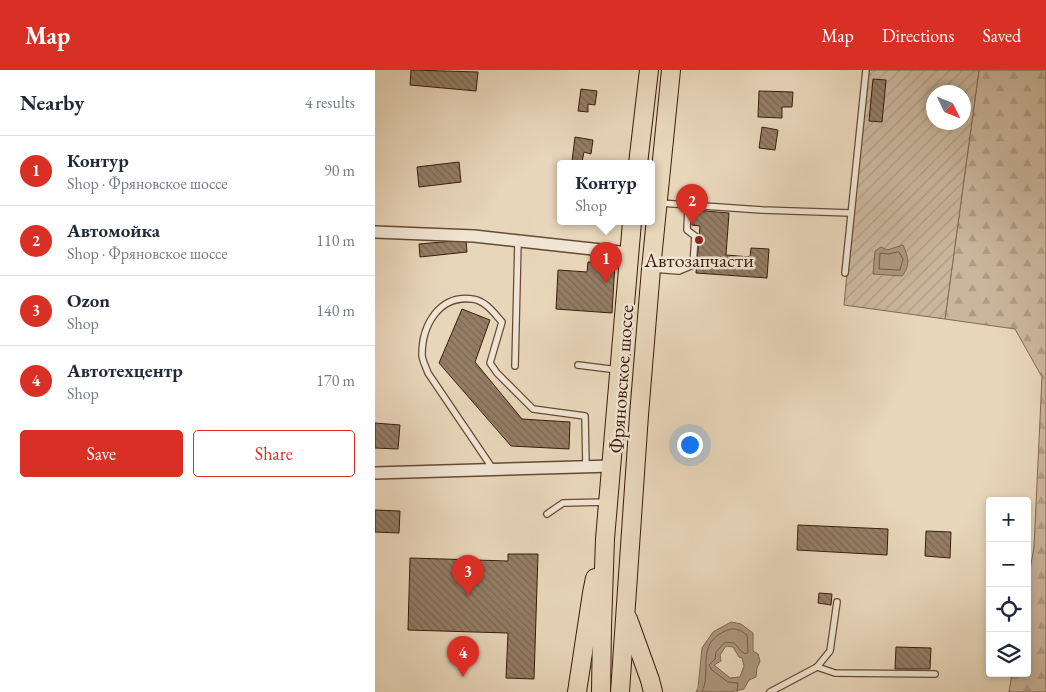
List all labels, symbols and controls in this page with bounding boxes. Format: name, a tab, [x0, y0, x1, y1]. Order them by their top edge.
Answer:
text: Map	[25, 20, 70, 51]
text: Map	[822, 24, 854, 47]
text: Directions	[882, 24, 954, 47]
text: Saved	[982, 24, 1021, 47]
north arrow	[926, 85, 971, 130]
text: Nearby	[20, 89, 84, 116]
text: 4 results	[305, 92, 355, 113]
text: Контур	[67, 148, 129, 173]
text: 1	[32, 160, 40, 181]
text: 90 m	[324, 160, 355, 181]
popup	[557, 160, 655, 225]
text: Контур	[575, 170, 637, 195]
text: Shop · Фряновское шоссе	[67, 173, 228, 194]
pin: 2	[676, 184, 708, 225]
text: Shop	[575, 195, 607, 216]
text: Автомойка	[67, 218, 160, 243]
text: 2	[32, 230, 40, 251]
text: 110 m	[316, 230, 355, 251]
marker: Автозапчасти	[693, 234, 705, 246]
pin: 1	[590, 242, 622, 283]
text: Shop · Фряновское шоссе	[67, 243, 228, 264]
place label: Автозапчасти	[643, 247, 754, 273]
text: Ozon	[67, 288, 110, 313]
text: 3	[32, 300, 40, 321]
text: 140 m	[316, 300, 355, 321]
street label: Фряновское шоссе	[603, 304, 639, 454]
text: Shop	[67, 313, 99, 334]
text: Автотехцентр	[67, 358, 183, 383]
text: 4	[32, 370, 40, 391]
text: 170 m	[316, 370, 355, 391]
text: Shop	[67, 383, 99, 404]
button: Save	[20, 430, 183, 477]
button: Share	[193, 430, 355, 477]
your location	[677, 432, 703, 458]
map controls	[986, 497, 1031, 677]
button: +	[986, 497, 1031, 542]
button: −	[986, 542, 1031, 587]
pin: 3	[452, 555, 484, 596]
button: locate	[986, 587, 1031, 632]
button: layers	[986, 632, 1031, 677]
pin: 4	[447, 636, 479, 677]

